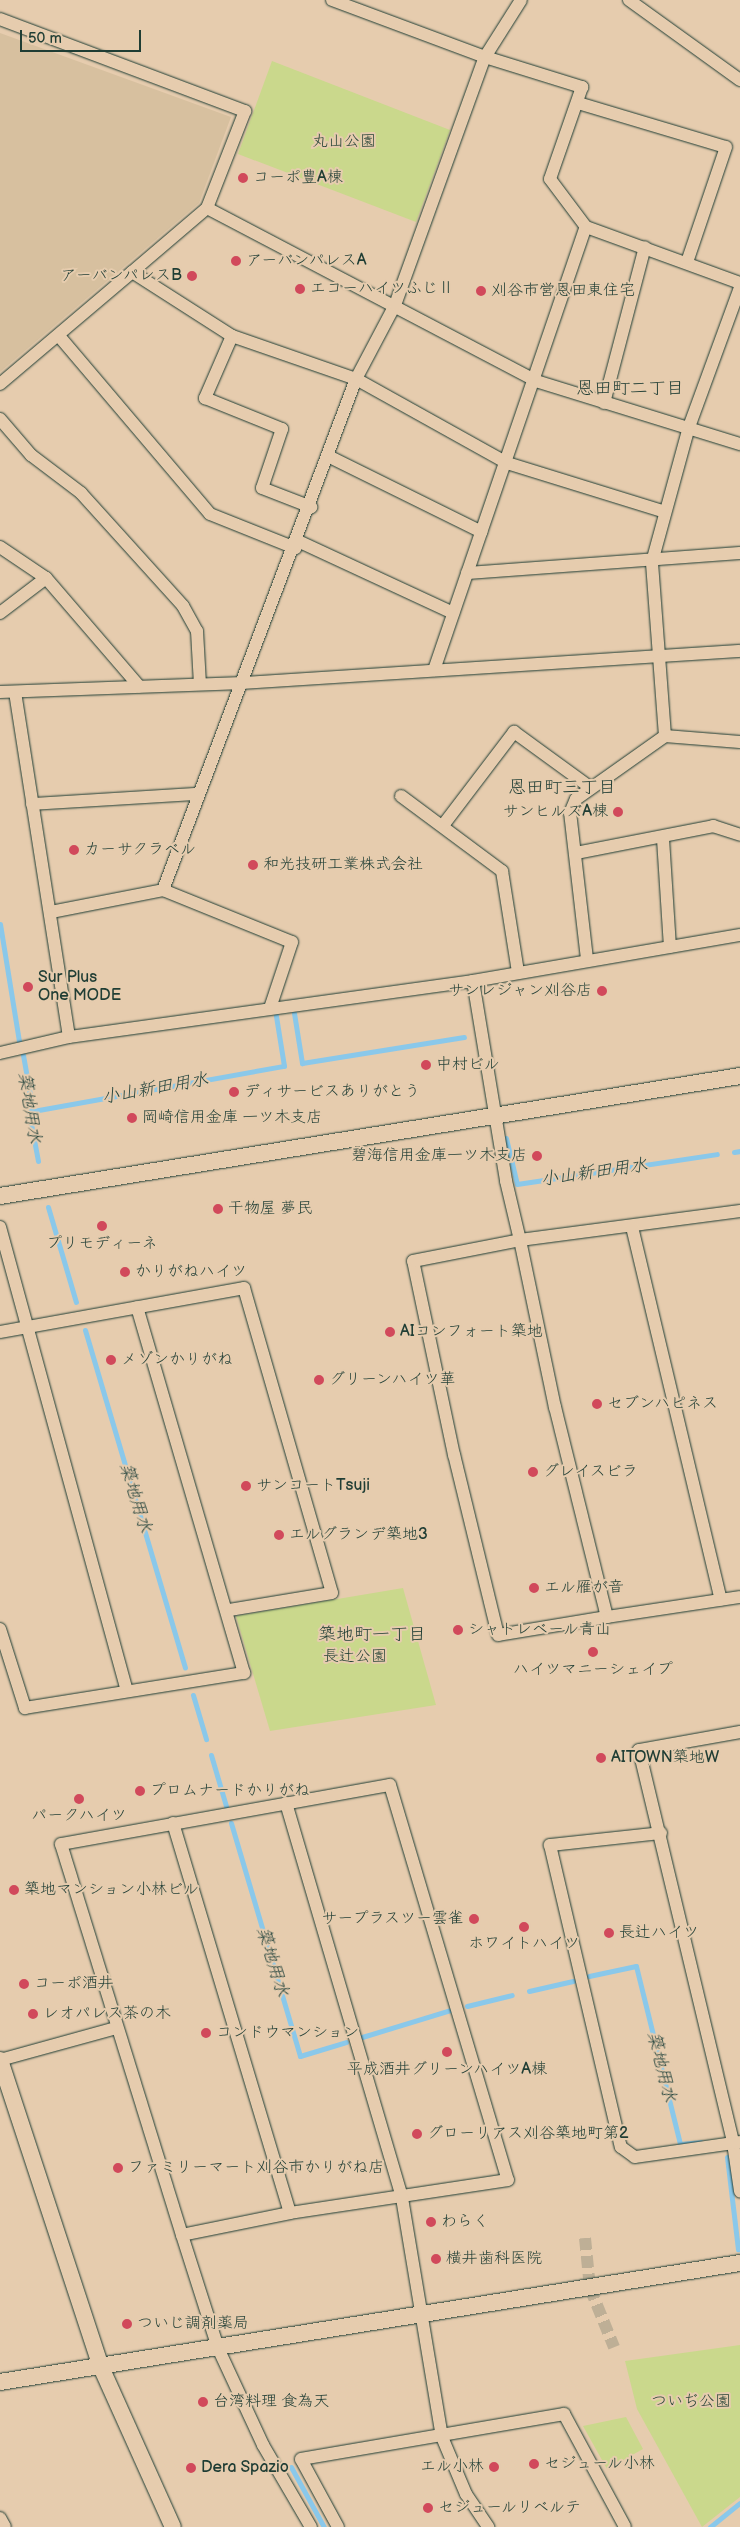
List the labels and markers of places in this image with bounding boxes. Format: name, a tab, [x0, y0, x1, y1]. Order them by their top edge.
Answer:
place label: コーポ豊A棟	[253, 168, 343, 188]
marker: コーポ豊A棟	[237, 172, 249, 184]
place label: アーバンパレスA	[246, 251, 367, 271]
marker: アーバンパレスA	[230, 255, 242, 267]
place label: アーバンパレスB	[60, 266, 182, 286]
marker: アーバンパレスB	[186, 270, 198, 282]
place label: エコーハイツふじⅡ	[310, 279, 454, 299]
place label: 刈谷市営恩田東住宅	[491, 281, 635, 301]
marker: エコーハイツふじⅡ	[294, 283, 306, 295]
marker: 刈谷市営恩田東住宅	[475, 285, 487, 297]
place label: サンヒルズA棟	[502, 802, 608, 822]
marker: サンヒルズA棟	[612, 806, 624, 818]
place label: カーサクラベル	[84, 840, 196, 860]
marker: カーサクラベル	[68, 844, 80, 856]
place label: 和光技研工業株式会社	[263, 855, 423, 875]
marker: 和光技研工業株式会社	[247, 859, 259, 871]
place label: Sur Plus One MODE	[38, 968, 121, 1006]
marker: Sur Plus One MODE	[22, 981, 34, 993]
place label: サンレジャン刈谷店	[448, 981, 592, 1001]
marker: サンレジャン刈谷店	[596, 985, 608, 997]
place label: 中村ビル	[436, 1055, 500, 1075]
marker: 中村ビル	[420, 1059, 432, 1071]
place label: ディサービスありがとう	[244, 1082, 420, 1102]
marker: ディサービスありがとう	[228, 1086, 240, 1098]
place label: 岡崎信用金庫 一ツ木支店	[142, 1108, 322, 1128]
marker: 岡崎信用金庫 一ツ木支店	[126, 1112, 138, 1124]
place label: 碧海信用金庫一ツ木支店	[351, 1146, 527, 1166]
marker: 碧海信用金庫一ツ木支店	[531, 1150, 543, 1162]
place label: 干物屋 夢民	[228, 1199, 312, 1219]
marker: 干物屋 夢民	[212, 1203, 224, 1215]
marker: プリモディーネ	[96, 1220, 108, 1232]
place label: プリモディーネ	[46, 1234, 158, 1254]
place label: かりがねハイツ	[135, 1262, 247, 1282]
marker: かりがねハイツ	[119, 1266, 131, 1278]
place label: AIコンフォート築地	[400, 1322, 543, 1342]
marker: AIコンフォート築地	[384, 1326, 396, 1338]
place label: メゾンかりがね	[121, 1350, 233, 1370]
marker: メゾンかりがね	[105, 1354, 117, 1366]
place label: グリーンハイツ華	[329, 1370, 457, 1390]
marker: グリーンハイツ華	[313, 1374, 325, 1386]
place label: セブンハピネス	[607, 1394, 719, 1414]
marker: セブンハピネス	[591, 1398, 603, 1410]
place label: グレイスビラ	[543, 1462, 639, 1482]
marker: グレイスビラ	[527, 1466, 539, 1478]
place label: サンコートTsuji	[256, 1476, 370, 1496]
marker: サンコートTsuji	[240, 1480, 252, 1492]
place label: エルグランデ築地3	[289, 1525, 427, 1545]
marker: エルグランデ築地3	[273, 1529, 285, 1541]
place label: エル雁が音	[544, 1578, 624, 1598]
marker: エル雁が音	[528, 1582, 540, 1594]
place label: シャトレベール青山	[468, 1620, 612, 1640]
marker: シャトレベール青山	[452, 1624, 464, 1636]
marker: ハイツマニーシェイプ	[587, 1646, 599, 1658]
place label: ハイツマニーシェイプ	[513, 1660, 673, 1680]
place label: AITOWN築地W	[611, 1748, 719, 1768]
marker: AITOWN築地W	[595, 1752, 607, 1764]
place label: プロムナードかりがね	[150, 1781, 310, 1801]
marker: プロムナードかりがね	[134, 1785, 146, 1797]
marker: パークハイツ	[73, 1793, 85, 1805]
place label: パークハイツ	[31, 1806, 127, 1826]
place label: 築地マンション小林ビル	[24, 1880, 200, 1900]
marker: 築地マンション小林ビル	[8, 1884, 20, 1896]
place label: サープラスツー雲雀	[320, 1909, 464, 1929]
marker: サープラスツー雲雀	[468, 1913, 480, 1925]
marker: ホワイトハイツ	[518, 1921, 530, 1933]
place label: 長辻ハイツ	[619, 1923, 699, 1943]
marker: 長辻ハイツ	[603, 1927, 615, 1939]
place label: ホワイトハイツ	[468, 1934, 580, 1954]
place label: コーポ酒井	[34, 1974, 114, 1994]
marker: コーポ酒井	[18, 1978, 30, 1990]
place label: レオパレス茶の木	[43, 2004, 171, 2024]
marker: レオパレス茶の木	[27, 2008, 39, 2020]
place label: コンドウマンション	[216, 2023, 360, 2043]
marker: コンドウマンション	[200, 2027, 212, 2039]
marker: 平成酒井グリーンハイツA棟	[441, 2046, 453, 2058]
place label: 平成酒井グリーンハイツA棟	[346, 2060, 548, 2080]
place label: グローリアス刈谷築地町第2	[427, 2124, 628, 2144]
marker: グローリアス刈谷築地町第2	[411, 2128, 423, 2140]
place label: ファミリーマート刈谷市かりがね店	[128, 2158, 384, 2178]
marker: ファミリーマート刈谷市かりがね店	[112, 2162, 124, 2174]
place label: わらく	[441, 2212, 489, 2232]
marker: わらく	[425, 2216, 437, 2228]
place label: 横井歯科医院	[446, 2249, 542, 2269]
marker: 横井歯科医院	[430, 2253, 442, 2265]
place label: ついじ調剤薬局	[137, 2314, 249, 2334]
marker: ついじ調剤薬局	[121, 2318, 133, 2330]
place label: 台湾料理 食為天	[213, 2392, 329, 2412]
marker: 台湾料理 食為天	[197, 2396, 209, 2408]
place label: セジュール小林	[544, 2454, 656, 2474]
place label: エル小林	[420, 2457, 484, 2477]
place label: Dera Spazio	[201, 2458, 289, 2478]
marker: セジュール小林	[528, 2458, 540, 2470]
marker: エル小林	[488, 2461, 500, 2473]
marker: Dera Spazio	[185, 2462, 197, 2474]
place label: セジュールリベルテ	[438, 2498, 582, 2518]
marker: セジュールリベルテ	[422, 2502, 434, 2514]

